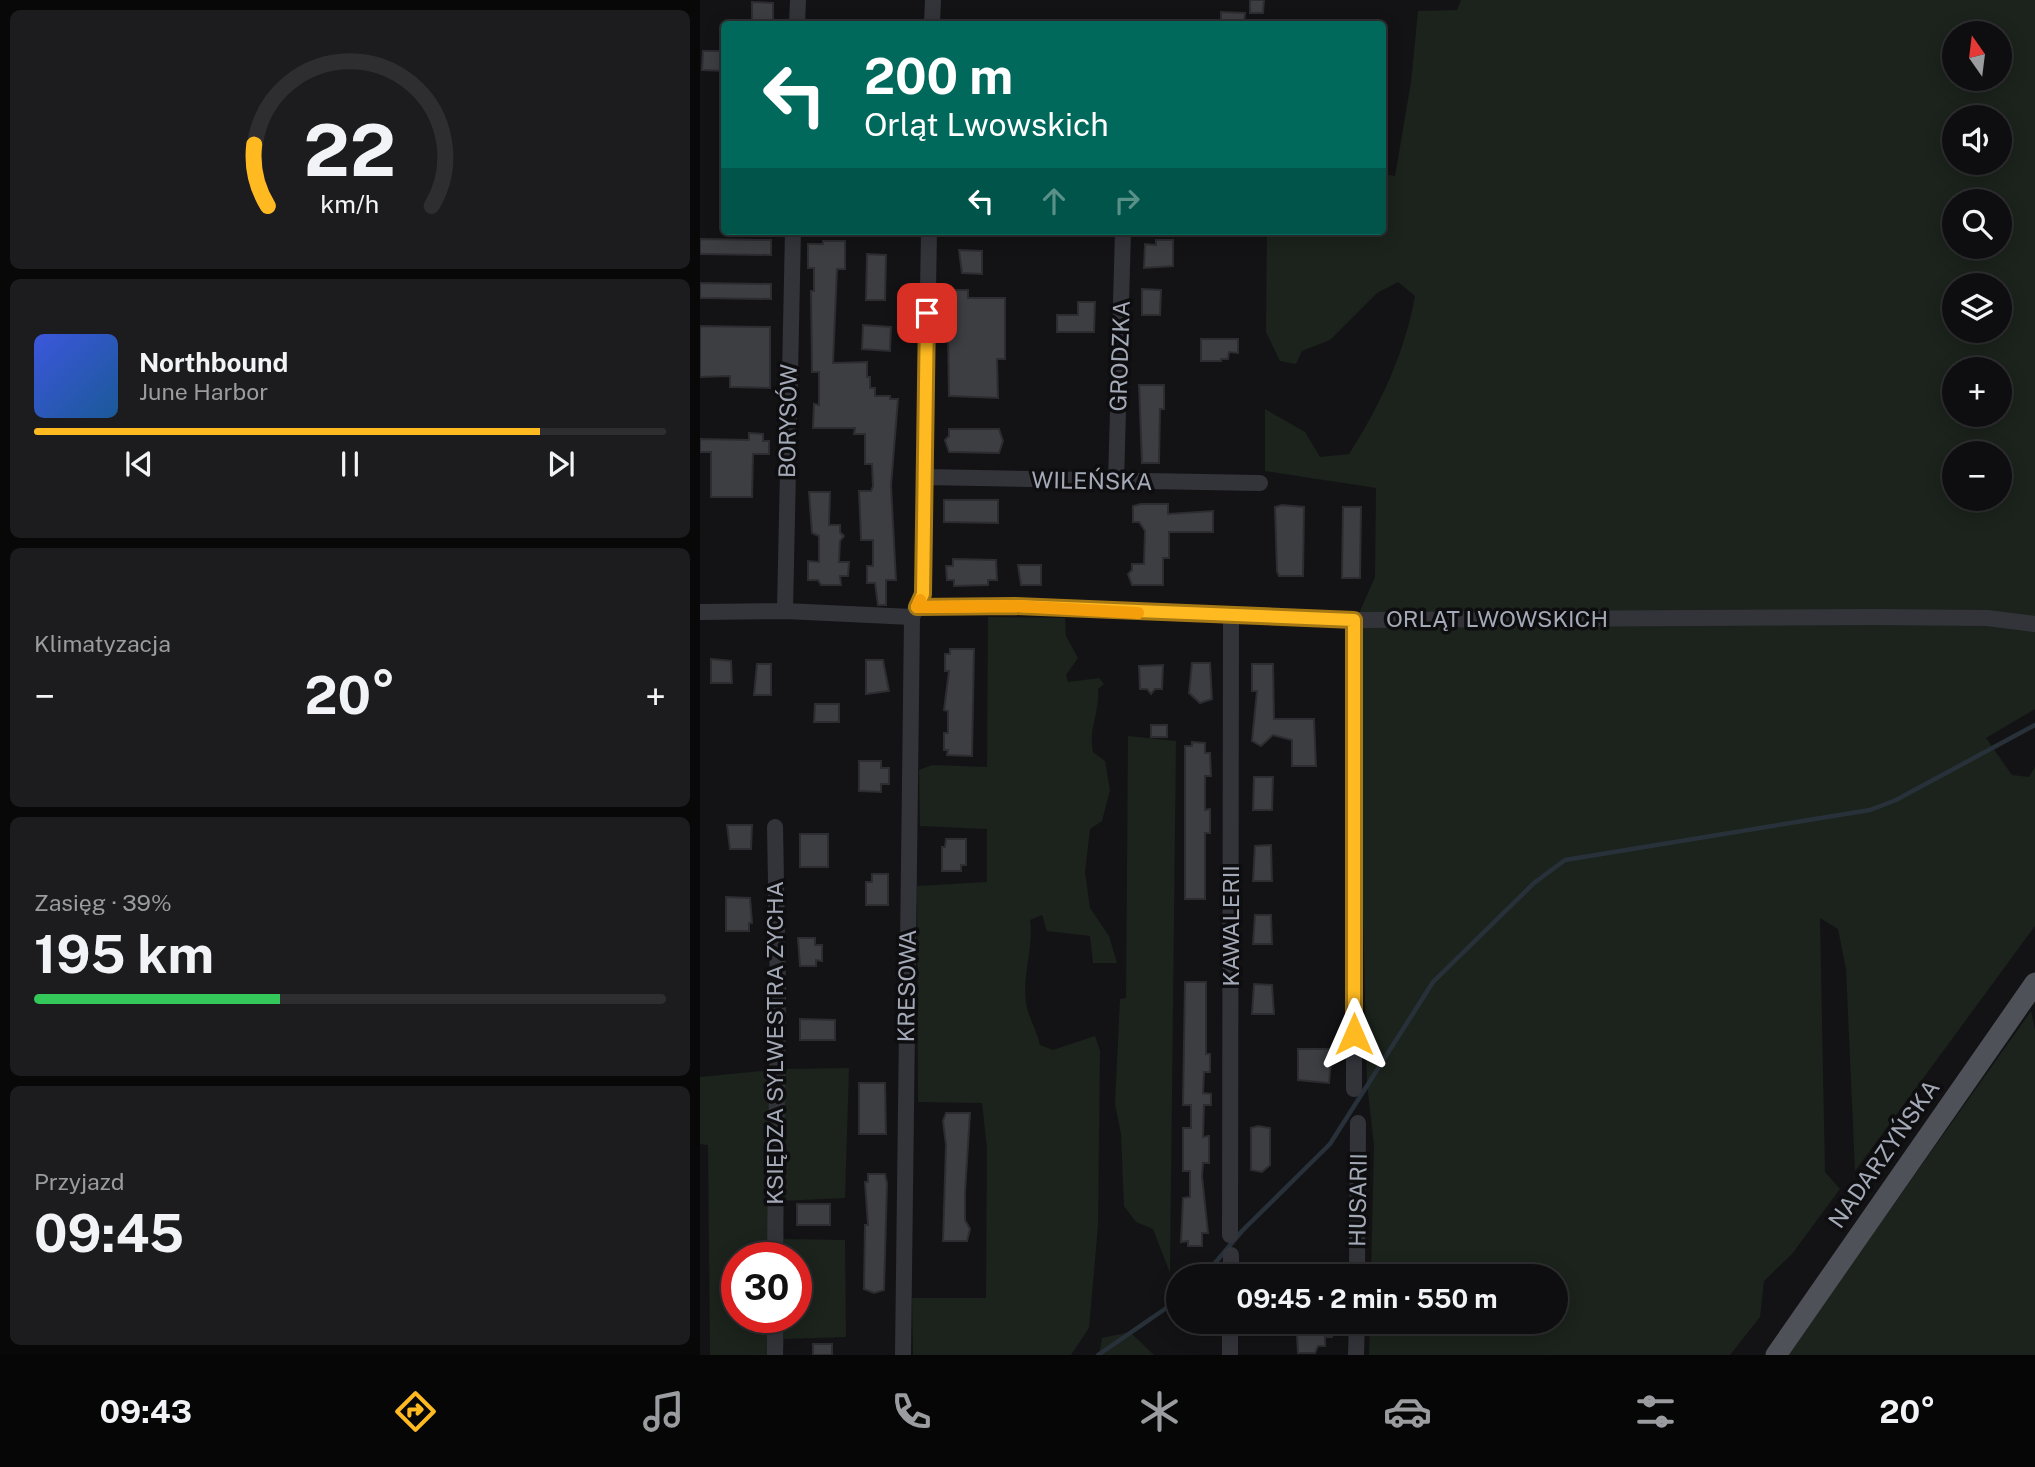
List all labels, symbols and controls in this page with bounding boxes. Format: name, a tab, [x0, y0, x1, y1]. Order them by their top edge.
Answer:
north arrow	[1942, 21, 2012, 91]
map controls	[1942, 21, 2012, 511]
text: 200 m	[864, 47, 1013, 105]
icon: left	[749, 49, 840, 140]
button: sound	[1942, 105, 2012, 175]
text: Orląt Lwowskich	[864, 106, 1109, 143]
text: 22	[304, 107, 396, 192]
icon: left	[962, 182, 1000, 220]
icon: ahead	[1035, 182, 1073, 220]
icon: right	[1108, 182, 1146, 220]
text: km/h	[321, 188, 379, 218]
button: search	[1942, 189, 2012, 259]
button: layers	[1942, 273, 2012, 343]
pin	[897, 283, 957, 343]
icon: arrive	[908, 294, 946, 332]
street label: GRODZKA	[1104, 300, 1135, 412]
text: Northbound	[139, 347, 288, 378]
button: +	[1942, 357, 2012, 427]
street label: BORYSÓW	[773, 364, 802, 478]
text: June Harbor	[139, 378, 268, 405]
button: −	[1942, 441, 2012, 511]
icon: previous	[120, 445, 158, 483]
icon: pause	[331, 445, 369, 483]
icon: next	[542, 445, 580, 483]
street label: WILEŃSKA	[1031, 466, 1153, 495]
street label: ORLĄT LWOWSKICH	[1386, 605, 1608, 632]
text: Klimatyzacja	[34, 630, 171, 657]
text: 20°	[304, 665, 396, 726]
text: −	[34, 674, 55, 719]
text: +	[645, 674, 666, 719]
street label: KAWALERII	[1217, 865, 1244, 987]
street label: KSIĘDZA SYLWESTRA ZYCHA	[761, 881, 788, 1205]
text: Zasięg · 39%	[34, 889, 172, 916]
text: 195 km	[34, 924, 214, 985]
street label: KRESOWA	[892, 929, 921, 1043]
position arrow	[1317, 997, 1391, 1071]
street label: NADARZYŃSKA	[1822, 1074, 1945, 1233]
street label: HUSARII	[1343, 1153, 1372, 1247]
text: Przyjazd	[34, 1168, 124, 1195]
text: 09:45	[34, 1203, 184, 1264]
speed limit sign: 30	[721, 1242, 812, 1333]
text: 09:45 · 2 min · 550 m	[1237, 1283, 1497, 1314]
icon: directions	[391, 1387, 440, 1436]
icon: music	[639, 1387, 688, 1436]
icon: phone	[887, 1387, 936, 1436]
icon: climate	[1135, 1387, 1184, 1436]
icon: car	[1383, 1387, 1432, 1436]
icon: filters	[1631, 1387, 1680, 1436]
text: 09:43	[100, 1393, 192, 1430]
text: 20°	[1879, 1393, 1935, 1430]

